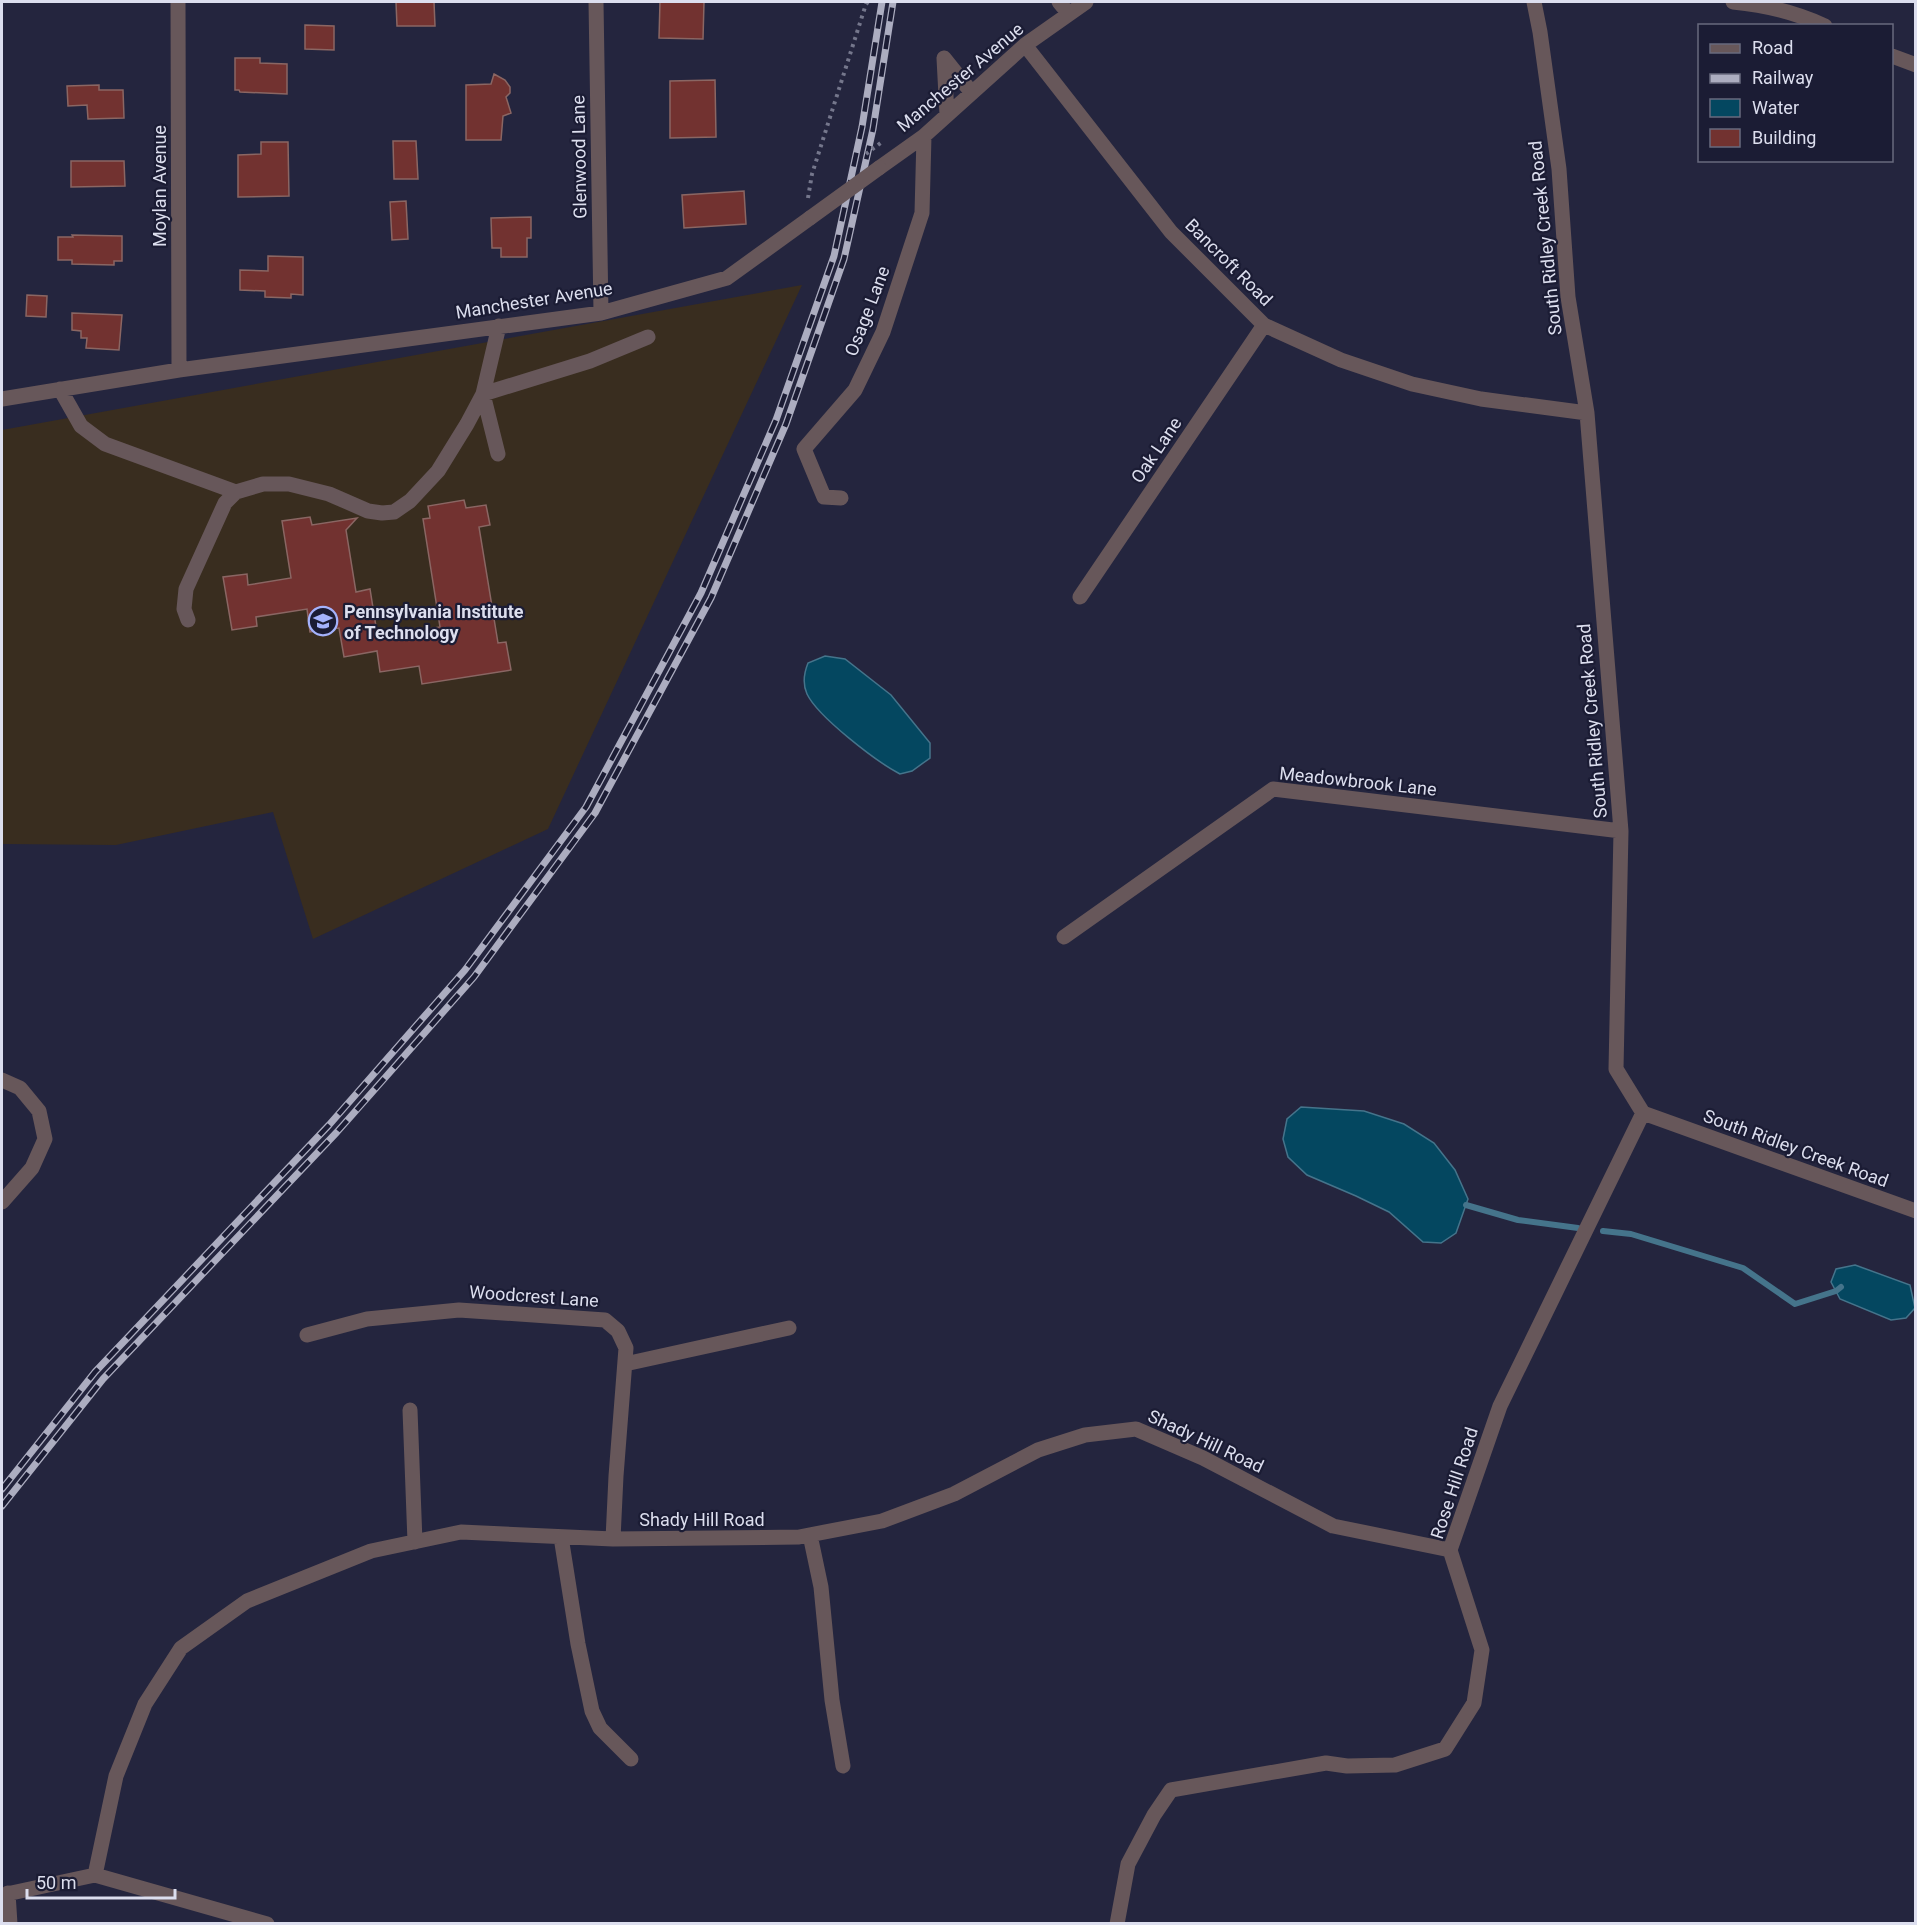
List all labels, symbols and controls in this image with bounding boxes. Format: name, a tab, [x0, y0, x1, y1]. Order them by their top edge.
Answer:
street label: Manchester Avenue	[893, 18, 1027, 136]
legend	[1698, 24, 1893, 162]
text: Road	[1752, 37, 1793, 58]
text: Railway	[1752, 67, 1814, 88]
street label: Glenwood Lane	[567, 95, 591, 219]
text: Water	[1752, 97, 1799, 118]
street label: Moylan Avenue	[149, 125, 170, 247]
text: Building	[1752, 127, 1816, 148]
street label: South Ridley Creek Road	[1524, 140, 1566, 336]
street label: Bancroft Road	[1181, 214, 1277, 310]
street label: Osage Lane	[840, 263, 894, 359]
street label: Manchester Avenue	[454, 277, 614, 323]
street label: Oak Lane	[1126, 413, 1186, 487]
place label: Pennsylvania Institute of Technology	[344, 601, 524, 643]
school or university icon: Pennsylvania Institute of Technology	[307, 605, 339, 637]
street label: South Ridley Creek Road	[1573, 623, 1611, 819]
street label: Meadowbrook Lane	[1278, 762, 1438, 800]
street label: South Ridley Creek Road	[1701, 1105, 1891, 1191]
street label: Woodcrest Lane	[468, 1281, 600, 1311]
street label: Shady Hill Road	[1145, 1405, 1267, 1477]
street label: Rose Hill Road	[1426, 1424, 1482, 1542]
street label: Shady Hill Road	[639, 1509, 765, 1530]
scale bar	[27, 1862, 176, 1900]
text: 50 m	[36, 1872, 76, 1893]

